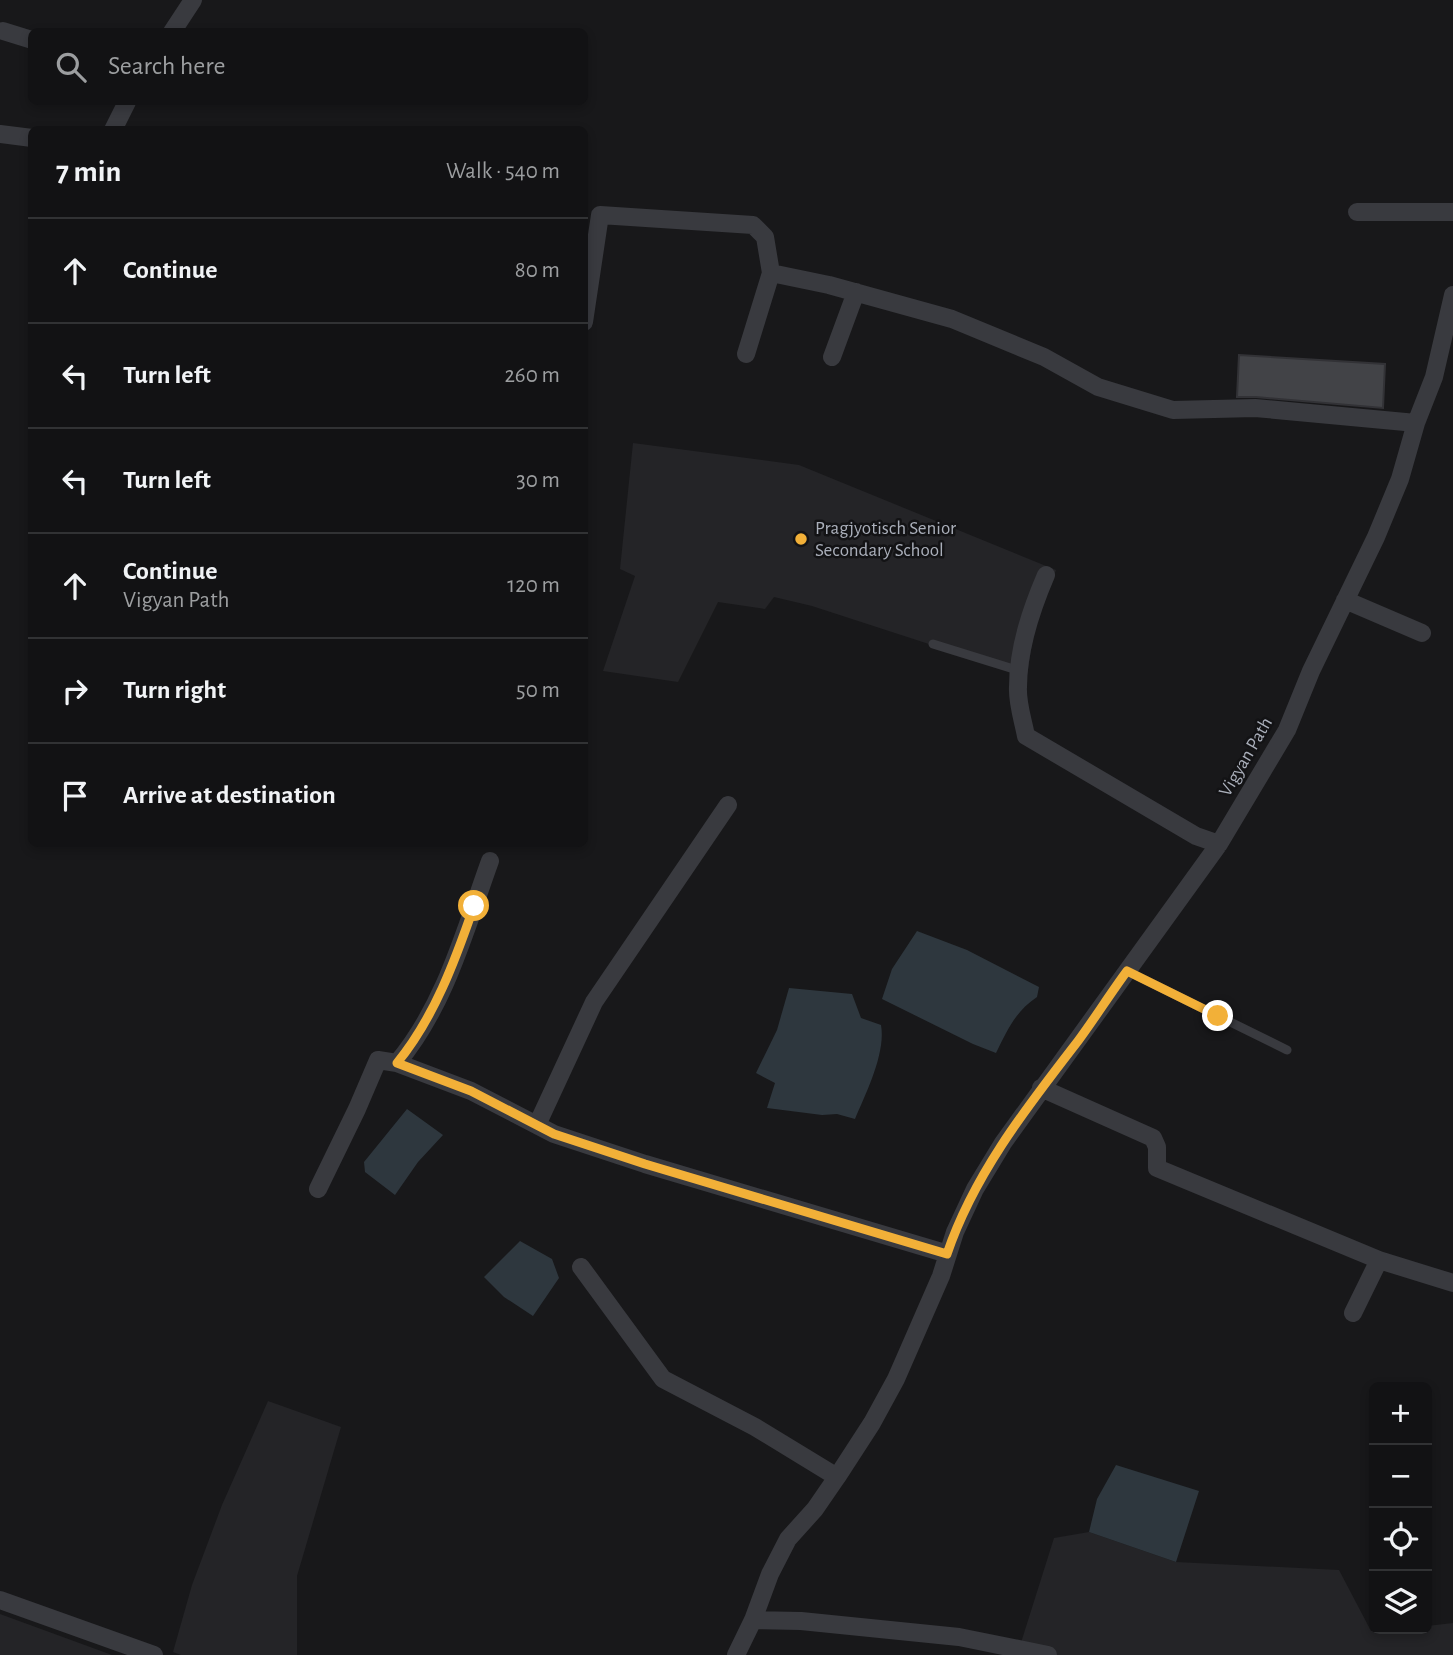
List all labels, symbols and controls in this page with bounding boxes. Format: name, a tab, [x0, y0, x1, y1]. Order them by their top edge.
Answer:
search box	[28, 28, 588, 105]
icon: search	[52, 48, 90, 86]
text: Search here	[108, 53, 226, 79]
text: 7 min	[56, 157, 121, 187]
text: Walk · 540 m	[446, 160, 560, 183]
icon: ahead	[56, 252, 94, 290]
text: Continue	[123, 257, 218, 283]
text: 80 m	[515, 259, 560, 282]
icon: left	[56, 357, 94, 395]
text: Turn left	[123, 362, 211, 388]
text: 260 m	[504, 364, 560, 387]
icon: left	[56, 462, 94, 500]
text: Turn left	[123, 467, 211, 493]
text: 30 m	[516, 469, 560, 492]
place label: Pragjyotisch Senior Secondary School	[815, 519, 956, 560]
marker: Pragjyotisch Senior Secondary School	[793, 531, 809, 547]
text: Continue	[123, 558, 218, 584]
icon: ahead	[56, 567, 94, 605]
text: 120 m	[507, 574, 560, 597]
text: Vigyan Path	[123, 589, 230, 612]
icon: right	[56, 672, 94, 710]
text: Turn right	[123, 677, 226, 703]
text: 50 m	[516, 679, 560, 702]
street label: Vigyan Path	[1216, 714, 1276, 800]
icon: arrive	[56, 777, 94, 815]
text: Arrive at destination	[123, 782, 336, 808]
route start	[458, 890, 489, 921]
route end	[1202, 1000, 1233, 1031]
map controls	[1369, 1382, 1432, 1634]
button: +	[1369, 1382, 1432, 1445]
button: −	[1369, 1445, 1432, 1508]
button: locate	[1369, 1508, 1432, 1571]
button: layers	[1369, 1571, 1432, 1634]

